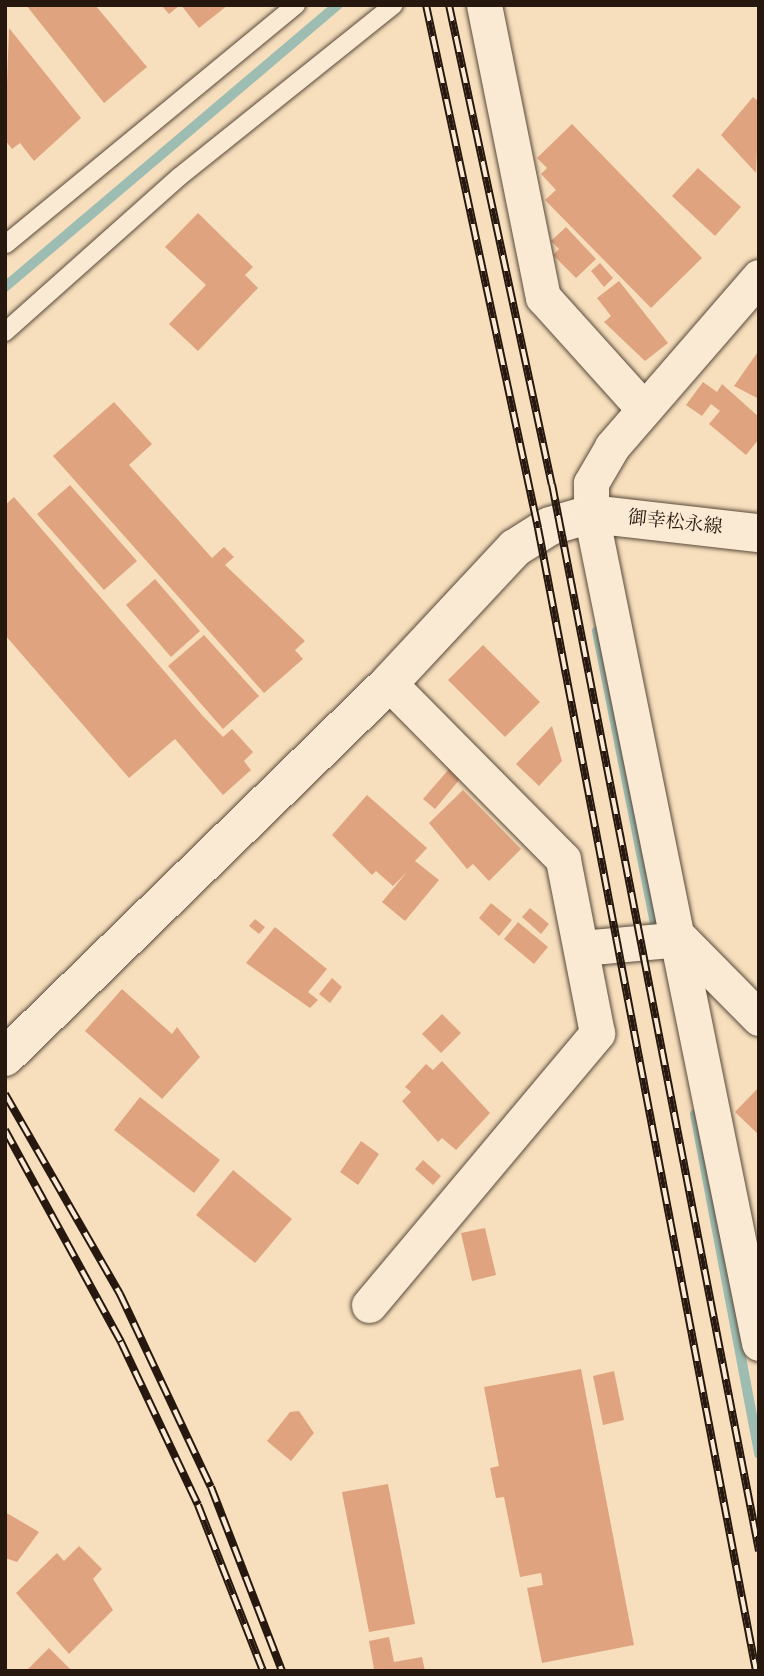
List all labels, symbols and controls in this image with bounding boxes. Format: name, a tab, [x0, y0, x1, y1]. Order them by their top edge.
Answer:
street label: 御幸松永線	[627, 508, 723, 540]

